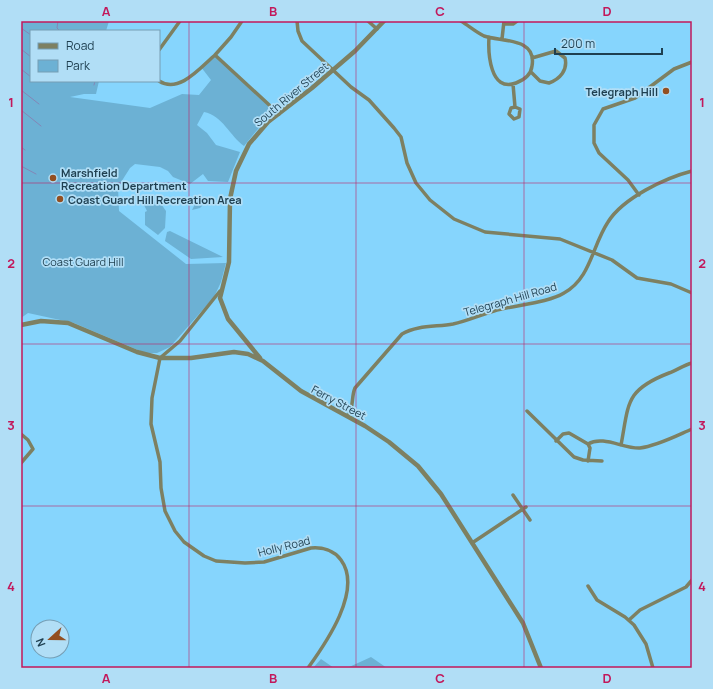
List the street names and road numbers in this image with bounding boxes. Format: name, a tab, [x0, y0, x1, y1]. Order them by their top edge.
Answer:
street label: South River Street	[251, 58, 331, 130]
street label: Telegraph Hill Road	[462, 279, 558, 319]
street label: Ferry Street	[309, 381, 369, 423]
street label: Holly Road	[256, 532, 312, 560]

